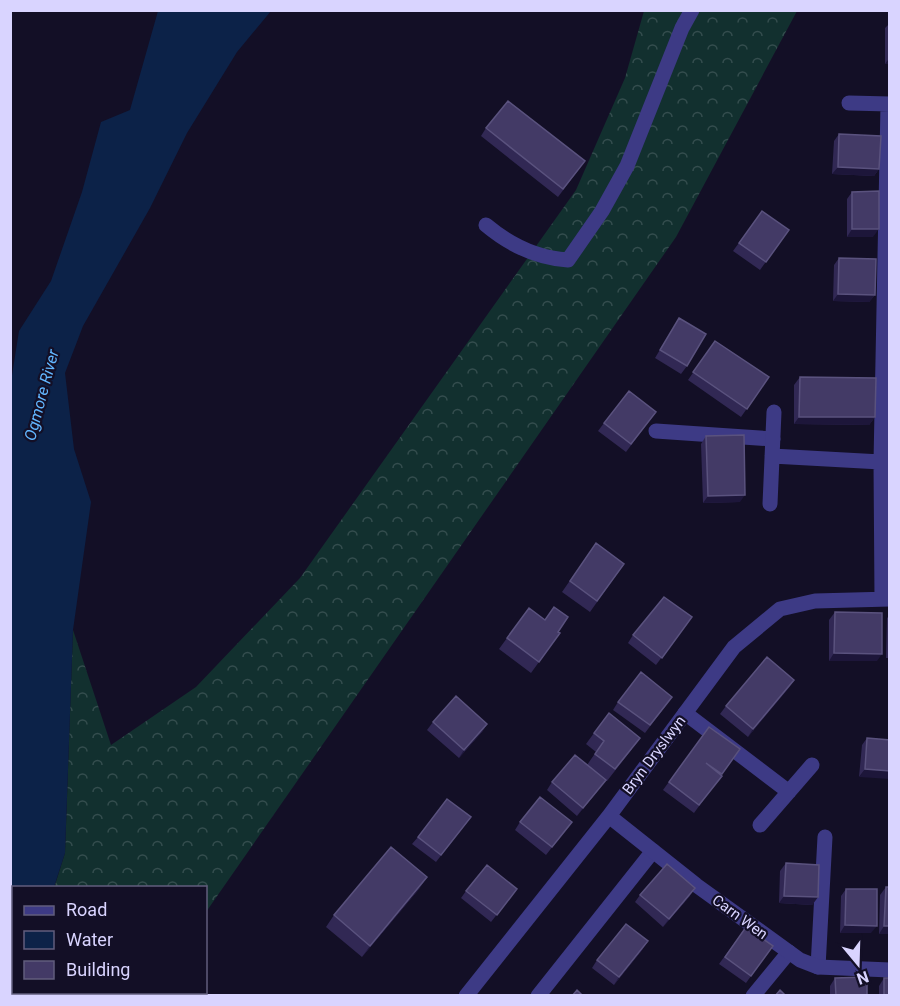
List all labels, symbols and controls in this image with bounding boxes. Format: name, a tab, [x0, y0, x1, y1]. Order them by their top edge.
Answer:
water label: Ogmore River	[20, 347, 63, 443]
street label: Bryn Dryslwyn	[619, 712, 689, 798]
legend	[12, 886, 207, 994]
street label: Carn Wen	[709, 891, 771, 943]
text: Road	[66, 899, 107, 920]
text: Water	[66, 929, 113, 950]
north arrow	[828, 934, 888, 994]
text: Building	[66, 959, 130, 980]
text: N	[854, 967, 871, 989]

